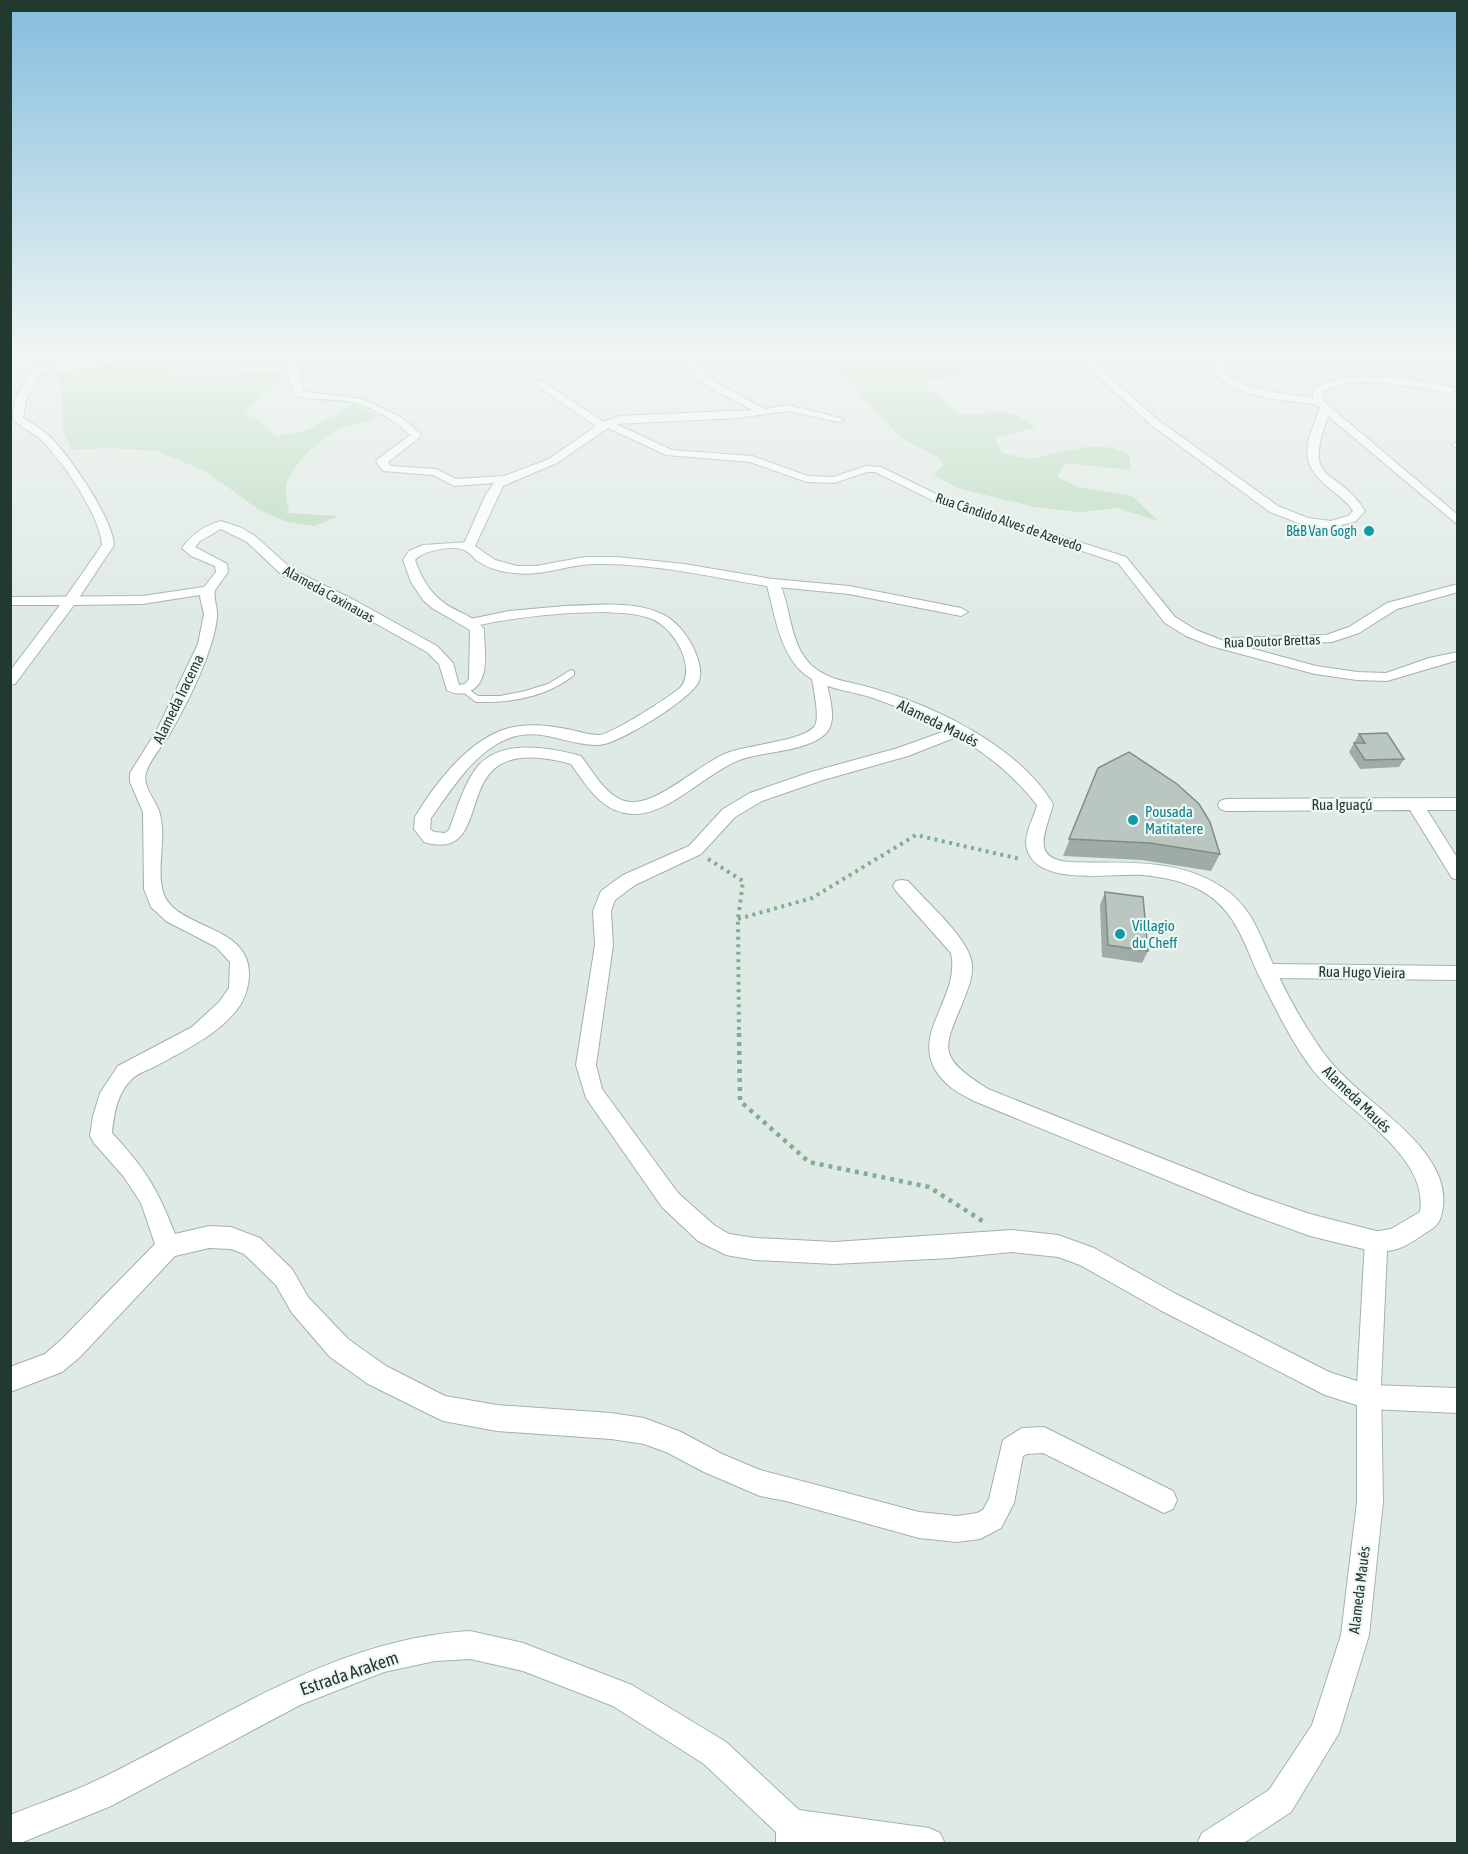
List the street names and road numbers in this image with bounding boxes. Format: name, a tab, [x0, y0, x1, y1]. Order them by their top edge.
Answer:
street label: Rua Cândido Alves de Azevedo	[934, 489, 1084, 555]
street label: Alameda Caxinauas	[281, 562, 377, 626]
street label: Rua Doutor Brettas	[1223, 631, 1321, 651]
street label: Alameda Iracema	[149, 652, 207, 746]
street label: Alameda Maués	[895, 696, 981, 750]
street label: Rua Iguaçú	[1311, 796, 1373, 813]
street label: Rua Hugo Vieira	[1318, 963, 1406, 981]
street label: Alameda Maués	[1319, 1062, 1395, 1136]
street label: Alameda Maués	[1345, 1545, 1373, 1635]
street label: Estrada Arakem	[297, 1646, 401, 1700]

